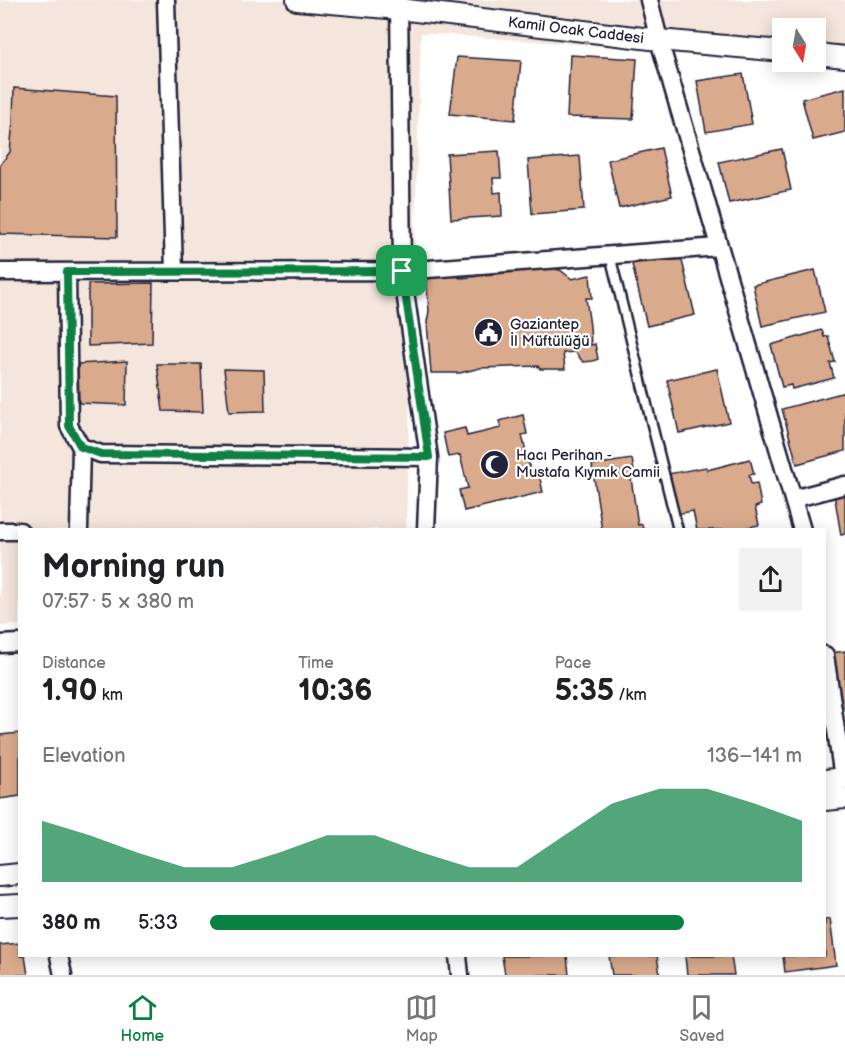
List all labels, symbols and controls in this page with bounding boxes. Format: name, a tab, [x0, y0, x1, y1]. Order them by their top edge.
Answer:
street label: Kamil Ocak Caddesi	[507, 13, 645, 48]
north arrow	[772, 18, 826, 72]
map controls	[772, 18, 826, 72]
pin	[376, 245, 427, 296]
icon: arrive	[385, 254, 418, 287]
place label: Gaziantep İl Müftülüğü	[510, 315, 590, 351]
public building icon: Gaziantep İl Müftülüğü	[473, 317, 505, 349]
place label: Hacı Perihan - Mustafa Kıymık Camii	[516, 446, 660, 482]
mosque icon: Hacı Perihan - Mustafa Kıymık Camii	[479, 448, 511, 480]
text: Morning run	[42, 547, 225, 587]
button: share	[739, 548, 802, 611]
text: 07:57 · 5 × 380 m	[42, 590, 194, 614]
text: Distance	[42, 654, 106, 673]
text: Time	[298, 654, 334, 673]
text: Pace	[555, 654, 591, 673]
text: 1.90	[42, 673, 98, 709]
text: 10:36	[298, 673, 373, 709]
text: 5:35	[555, 673, 614, 709]
text: km	[98, 686, 123, 705]
text: /km	[614, 686, 647, 705]
text: Elevation	[42, 744, 125, 768]
text: 136–141 m	[707, 744, 802, 768]
text: 380 m	[42, 911, 101, 935]
text: 5:33	[138, 911, 178, 935]
tab: Home	[121, 991, 164, 1046]
tab: Map	[405, 991, 438, 1046]
tab: Saved	[679, 991, 724, 1046]

